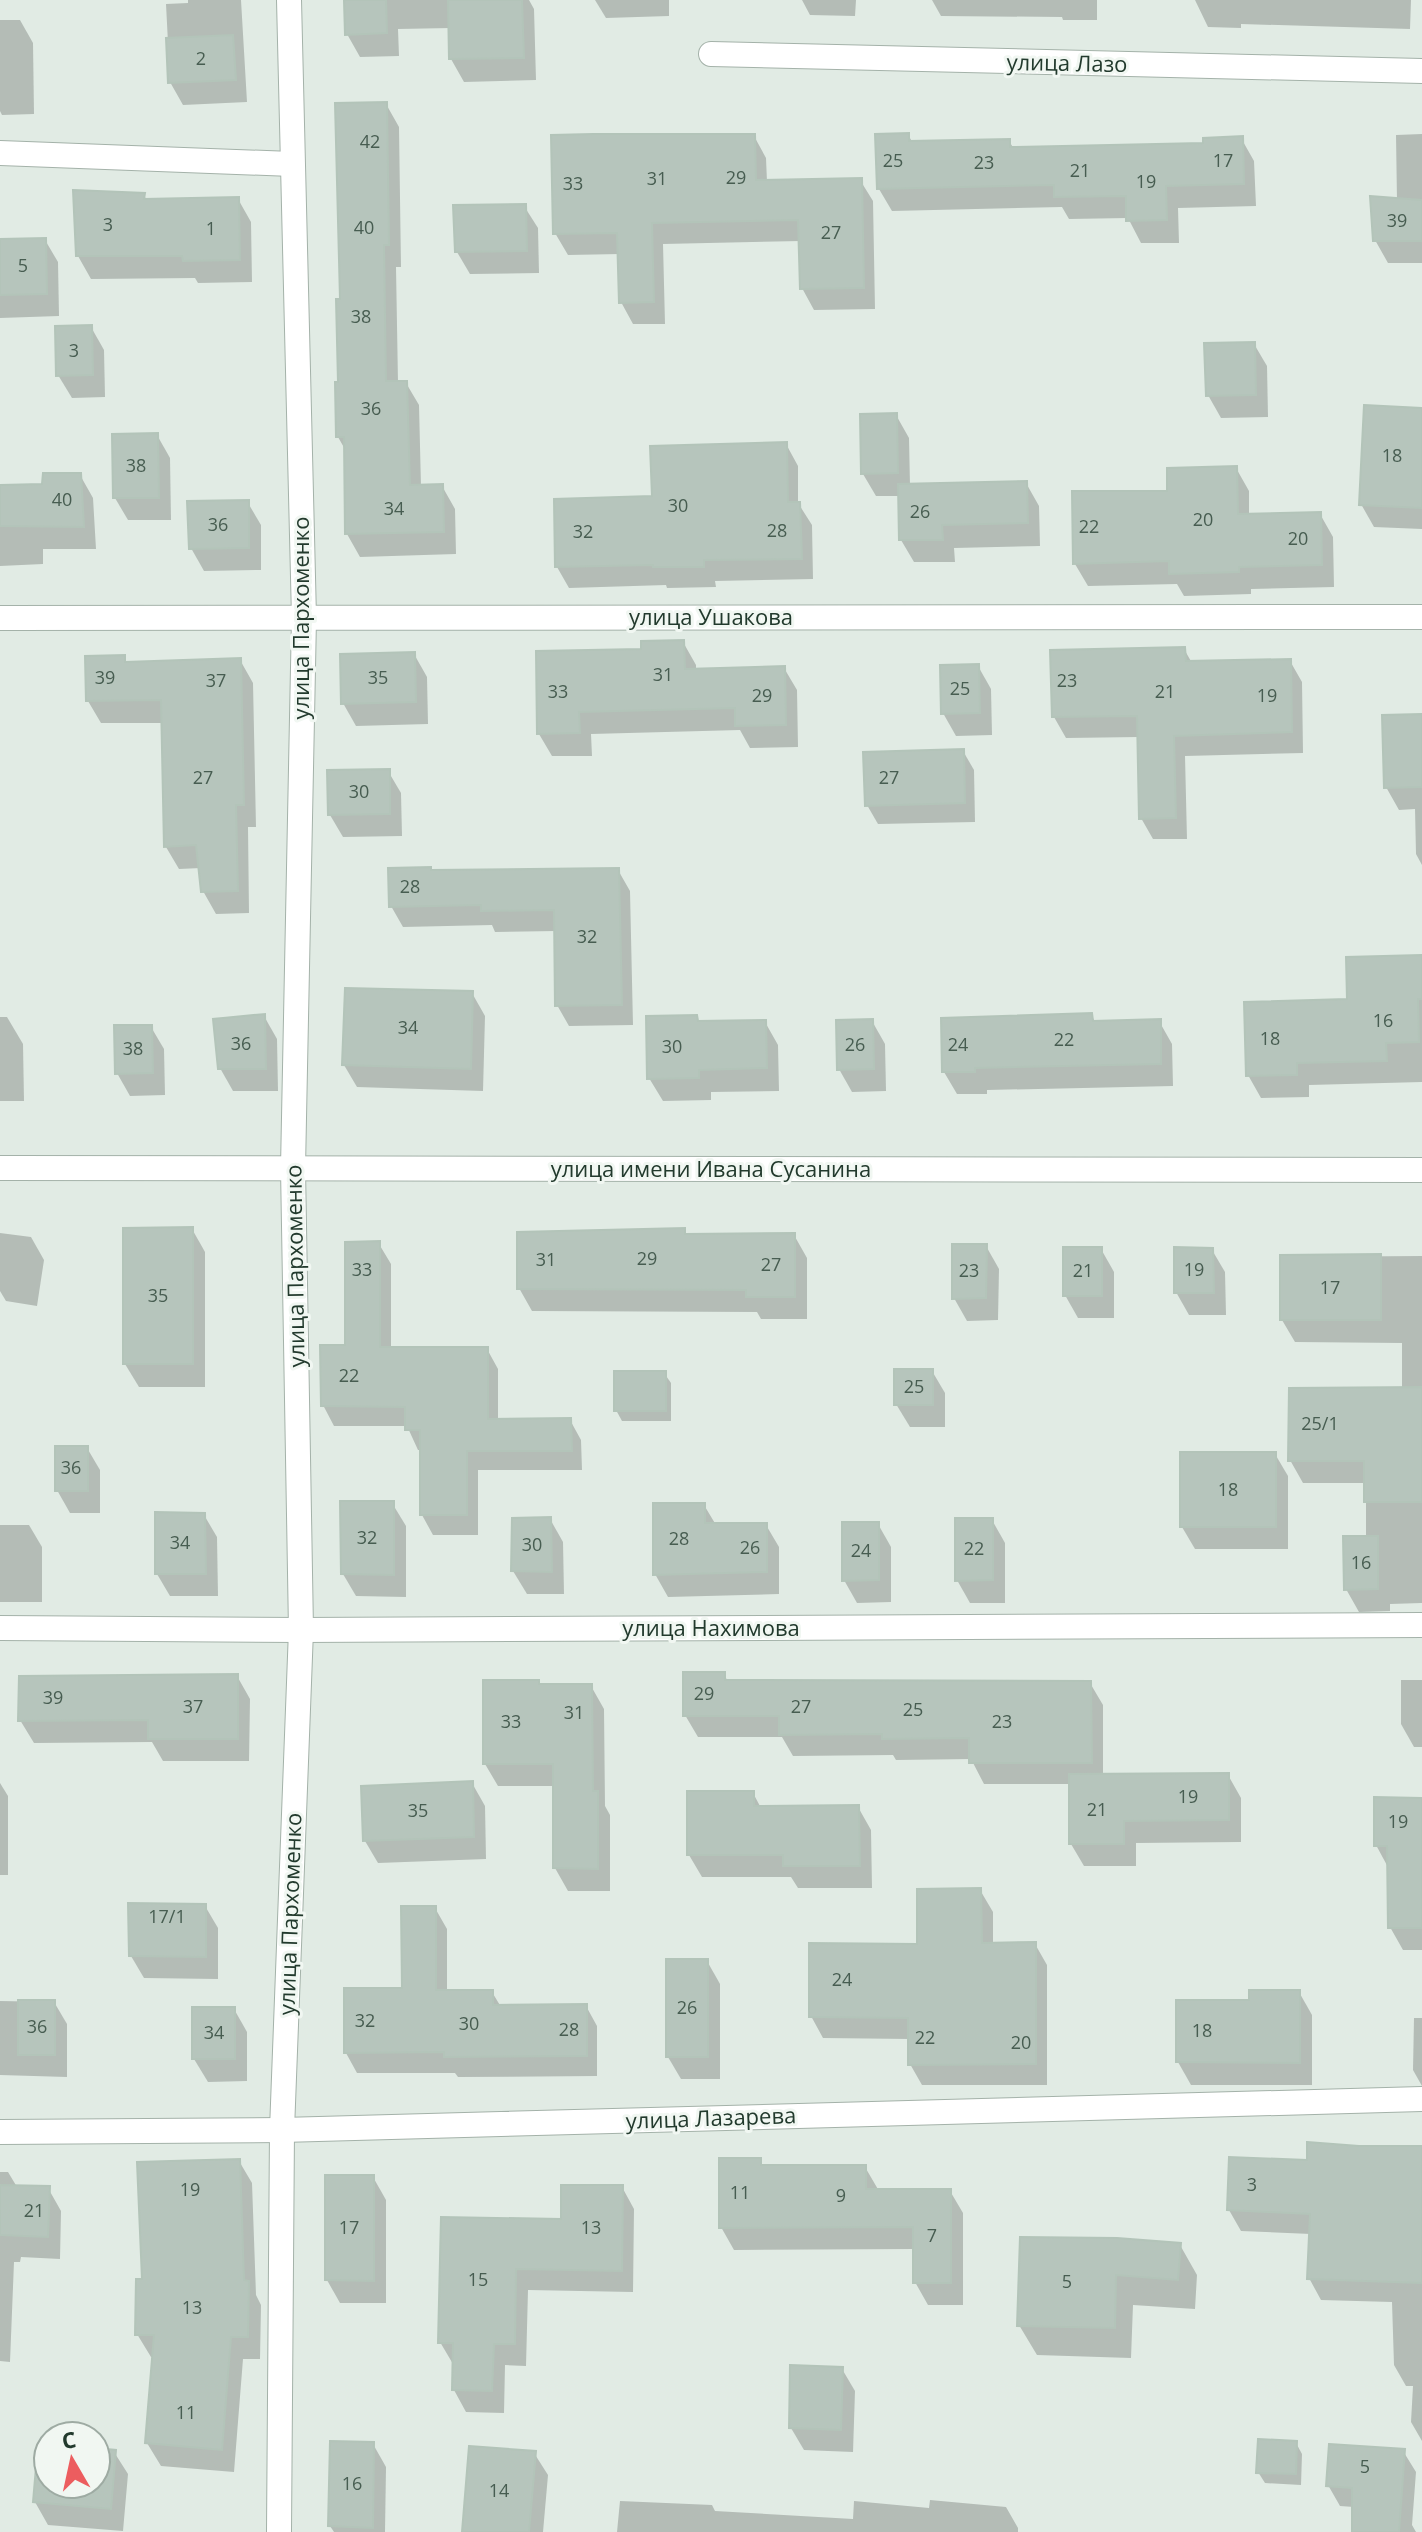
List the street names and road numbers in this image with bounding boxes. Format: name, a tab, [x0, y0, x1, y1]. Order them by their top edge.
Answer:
street label: улица Лазо	[1006, 46, 1128, 78]
street label: улица Пархоменко	[285, 517, 315, 719]
street label: улица Ушакова	[629, 601, 793, 631]
street label: улица имени Ивана Сусанина	[551, 1153, 871, 1183]
street label: улица Пархоменко	[277, 1164, 311, 1368]
street label: улица Нахимова	[622, 1612, 800, 1642]
street label: улица Пархоменко	[270, 1812, 308, 2016]
street label: улица Лазарева	[625, 2099, 797, 2135]

